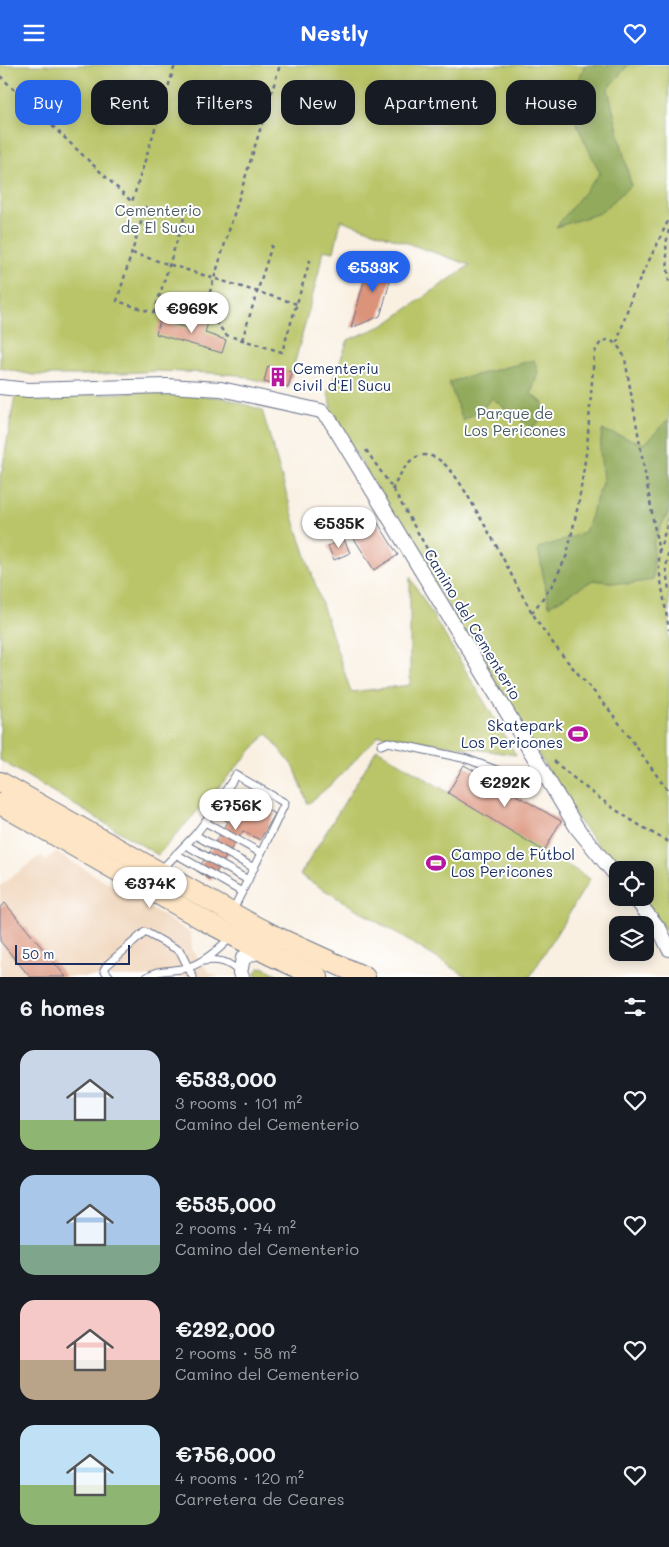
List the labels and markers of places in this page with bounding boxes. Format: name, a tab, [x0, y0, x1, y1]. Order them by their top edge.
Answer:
pin: €533K	[338, 251, 408, 293]
pin: €969K	[157, 291, 227, 334]
place label: Cementeriu civil d'El Sucu	[293, 358, 391, 395]
building icon: Cementeriu civil d'El Sucu	[267, 366, 289, 388]
pin: €535K	[304, 507, 374, 549]
place label: Skatepark Los Pericones	[461, 715, 563, 752]
sports icon: Skatepark Los Pericones	[567, 723, 589, 745]
pin: €292K	[470, 765, 540, 808]
pin: €756K	[201, 789, 271, 831]
place label: Campo de Fútbol Los Pericones	[451, 844, 575, 881]
sports icon: Campo de Fútbol Los Pericones	[425, 852, 447, 874]
pin: €374K	[115, 867, 185, 909]

